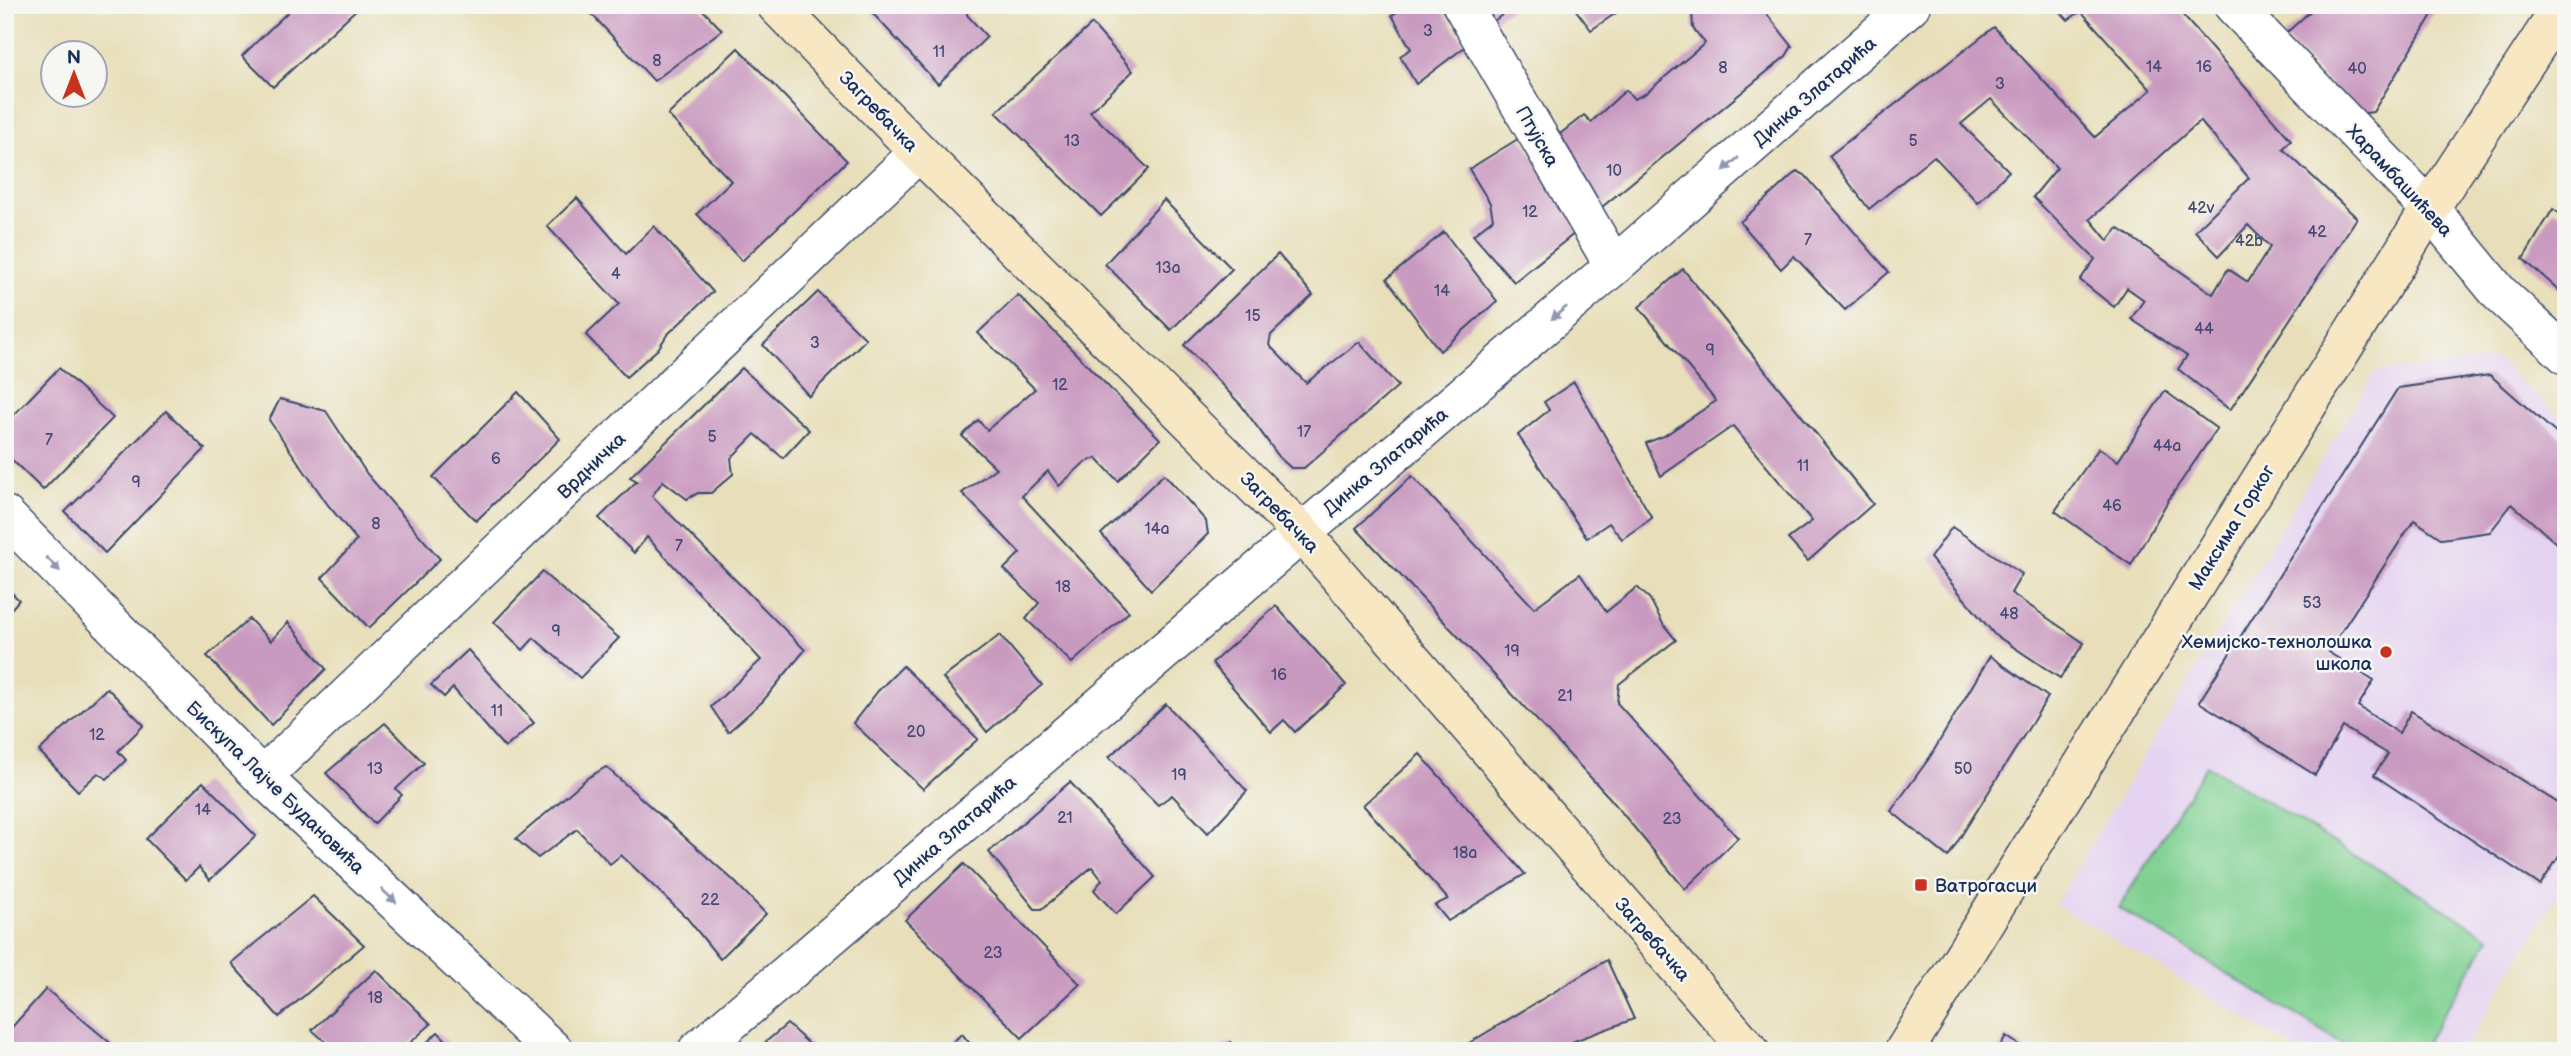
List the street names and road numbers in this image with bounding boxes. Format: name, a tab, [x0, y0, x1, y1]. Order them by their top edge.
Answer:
street label: Динка Златарића	[1749, 32, 1881, 152]
street label: Загребачка	[834, 67, 922, 157]
street label: Птујска	[1510, 102, 1563, 171]
street label: Харамбашићева	[2341, 120, 2457, 242]
street label: Динка Златарића	[1319, 403, 1453, 521]
street label: Врдничка	[553, 428, 631, 504]
street label: Максима Горког	[2184, 460, 2280, 595]
street label: Загребачка	[1235, 468, 1323, 558]
street label: Бискупа Лајче Будановића	[181, 697, 369, 879]
street label: Динка Златарића	[889, 771, 1021, 891]
street label: Загребачка	[1609, 893, 1695, 987]

